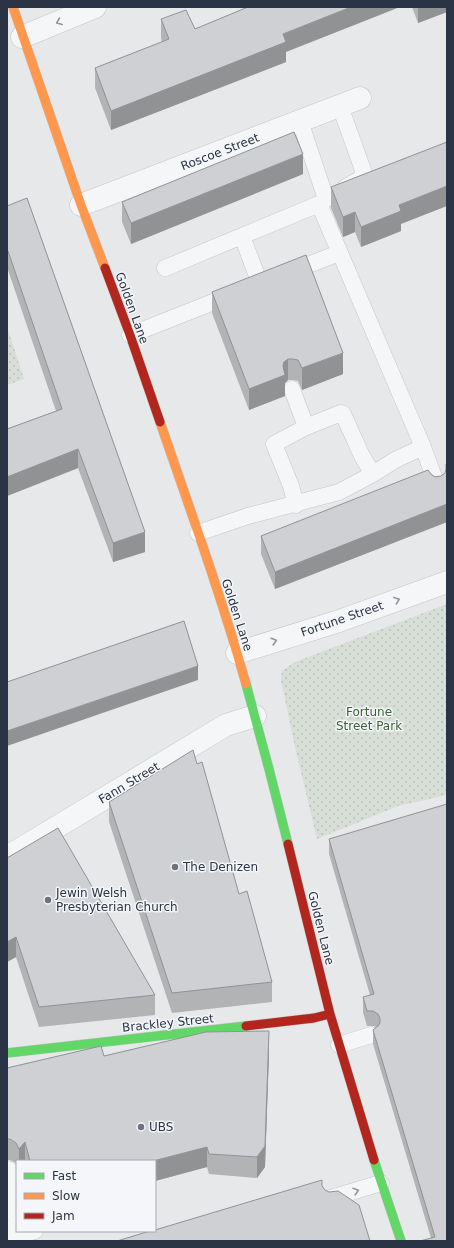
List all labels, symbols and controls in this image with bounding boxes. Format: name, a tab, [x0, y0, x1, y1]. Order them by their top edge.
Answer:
one-way arrow	[55, 17, 62, 25]
street label: Roscoe Street	[179, 130, 262, 173]
street label: Golden Lane	[113, 270, 151, 346]
street label: Golden Lane	[219, 577, 255, 653]
one-way arrow	[393, 596, 400, 605]
street label: Fortune Street	[299, 598, 385, 640]
one-way arrow	[270, 637, 277, 646]
park label: Fortune Street Park	[336, 705, 402, 733]
street label: Fann Street	[96, 759, 162, 807]
place label: The Denizen	[182, 860, 258, 874]
marker: The Denizen	[170, 862, 180, 872]
place label: Jewin Welsh Presbyterian Church	[55, 886, 178, 914]
street label: Golden Lane	[305, 890, 337, 966]
marker: Jewin Welsh Presbyterian Church	[43, 895, 53, 905]
street label: Brackley Street	[121, 1011, 215, 1035]
place label: UBS	[149, 1120, 173, 1134]
marker: UBS	[136, 1122, 146, 1132]
legend	[16, 1160, 156, 1232]
text: Fast	[52, 1169, 76, 1183]
one-way arrow	[353, 1187, 360, 1196]
text: Slow	[52, 1189, 80, 1203]
text: Jam	[51, 1209, 75, 1223]

